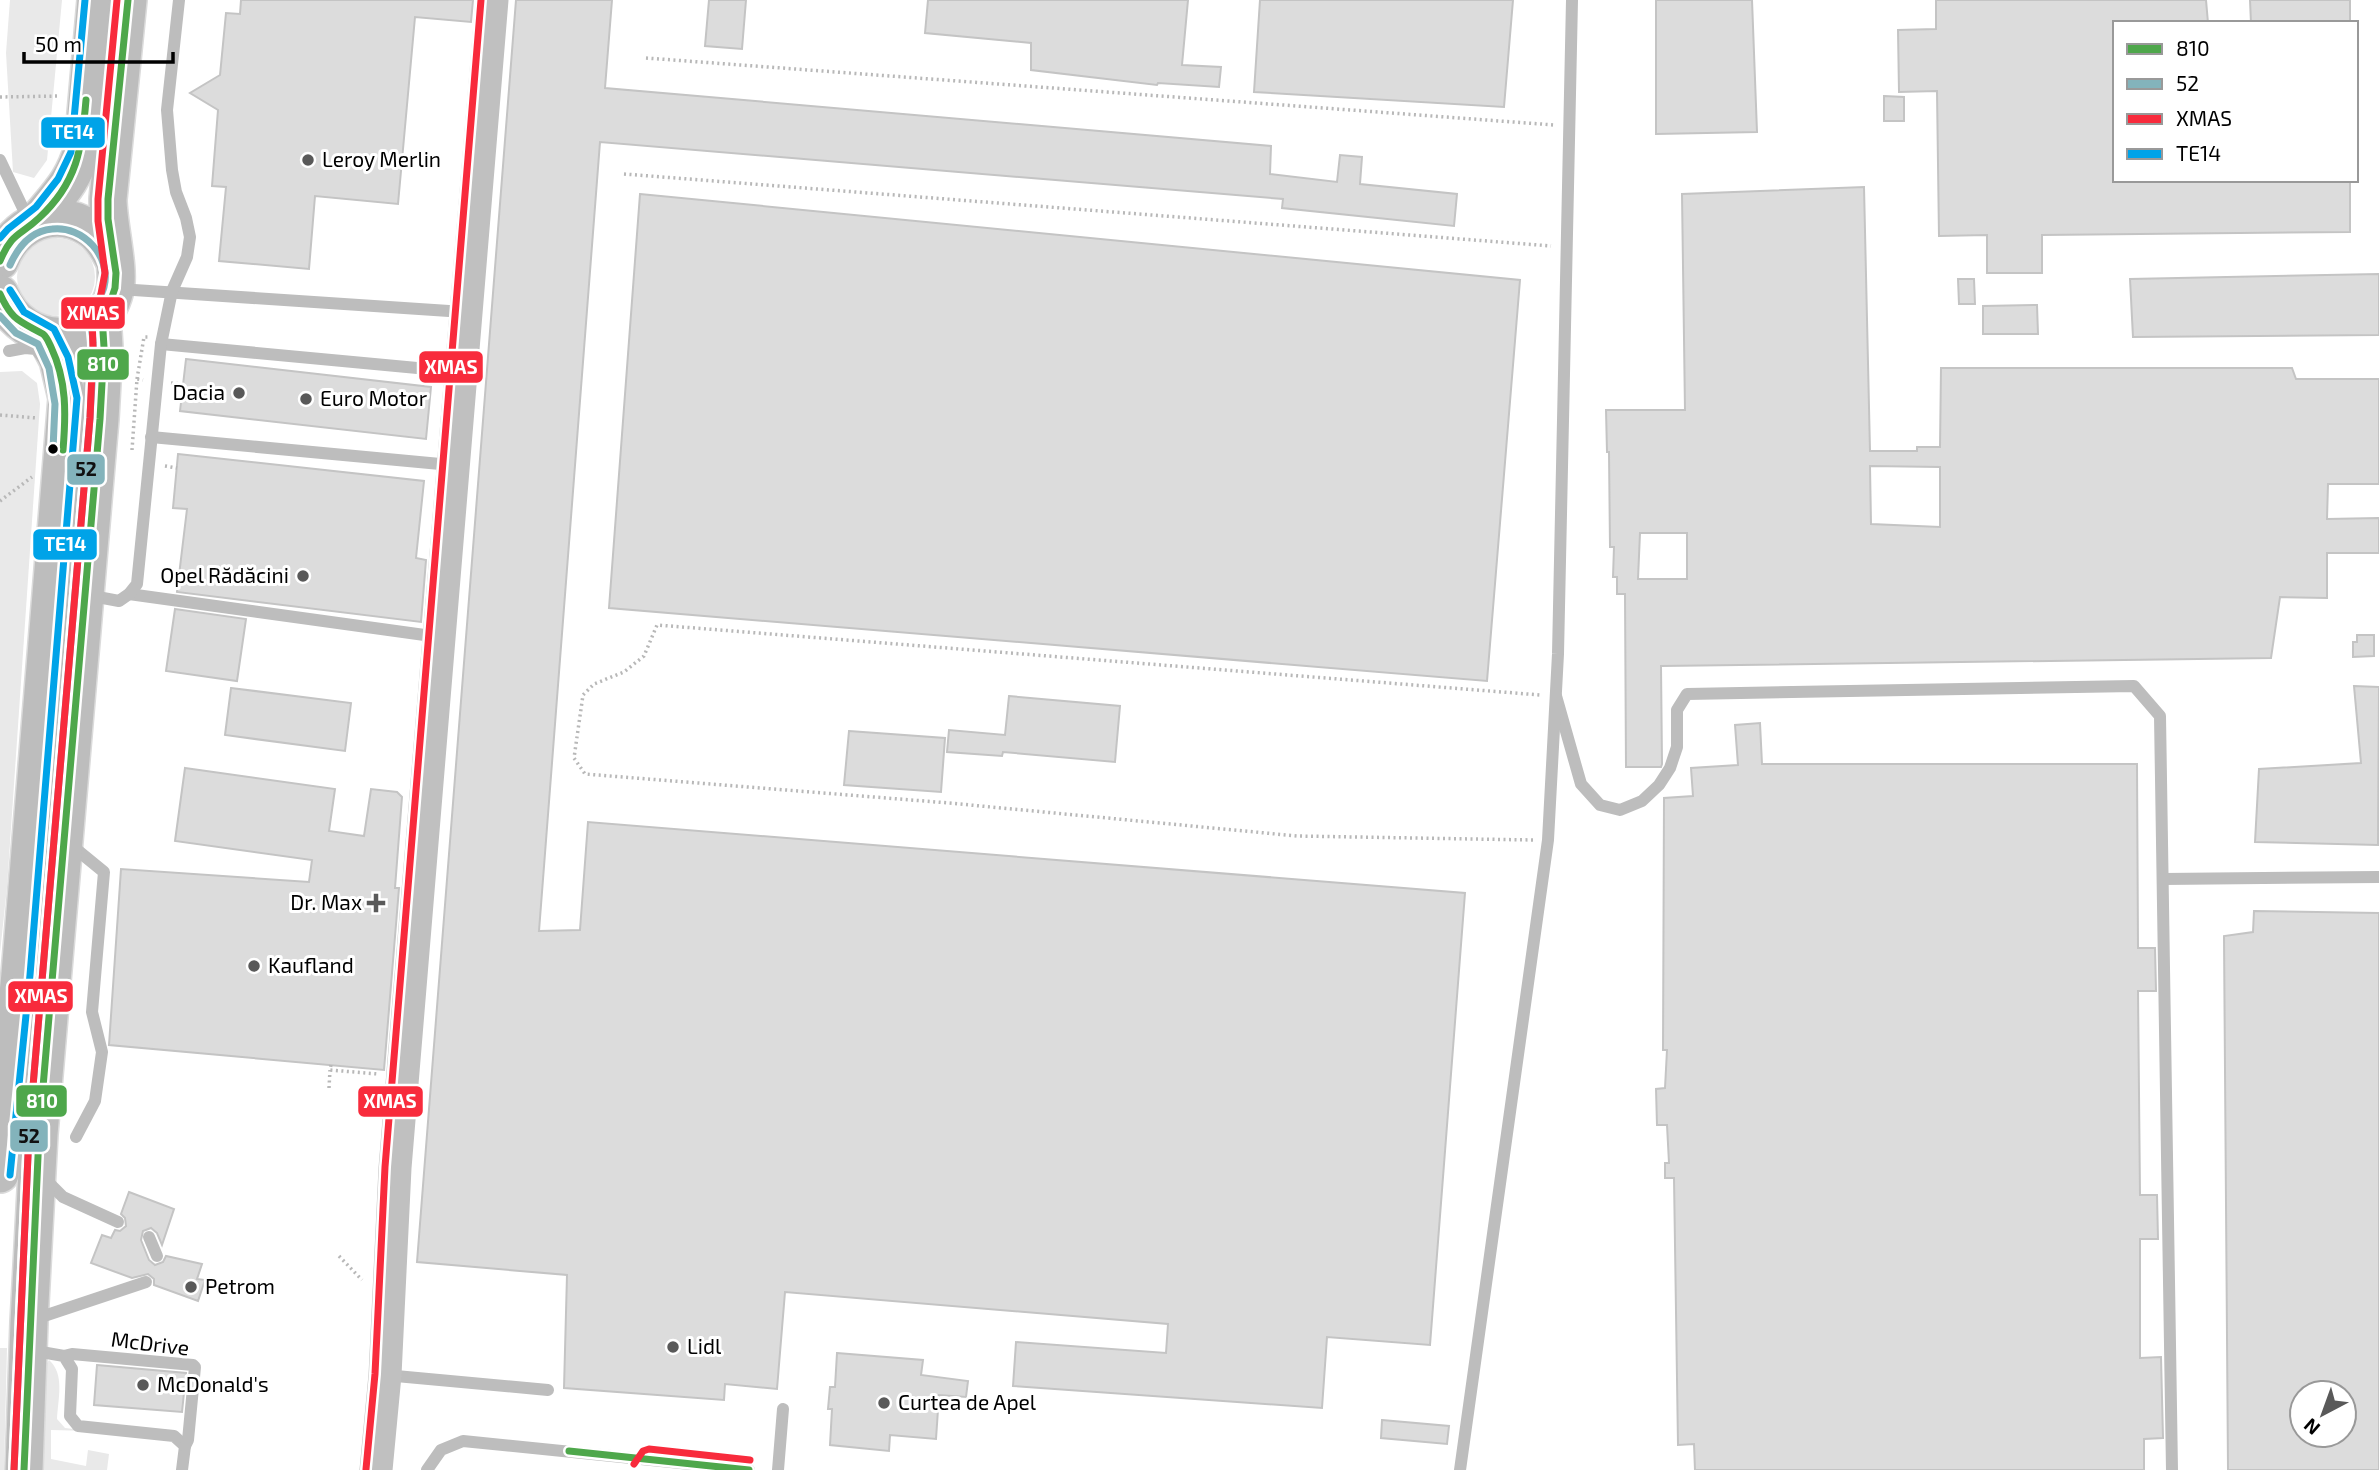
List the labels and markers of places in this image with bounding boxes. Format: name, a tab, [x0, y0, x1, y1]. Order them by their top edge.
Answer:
place label: Leroy Merlin	[322, 146, 441, 171]
marker: Leroy Merlin	[300, 152, 316, 168]
place label: Dacia	[173, 379, 225, 404]
marker: Dacia	[231, 385, 247, 401]
place label: Euro Motor	[320, 385, 428, 410]
marker: Euro Motor	[298, 391, 314, 407]
unlabelled marker	[46, 442, 60, 456]
place label: Opel Rădăcini	[160, 562, 289, 587]
marker: Opel Rădăcini	[295, 568, 311, 584]
place label: Dr. Max	[290, 889, 362, 914]
marker: Dr. Max	[368, 895, 384, 911]
place label: Kaufland	[268, 952, 354, 977]
marker: Kaufland	[246, 958, 262, 974]
place label: Petrom	[205, 1273, 275, 1298]
marker: Petrom	[183, 1279, 199, 1295]
place label: Lidl	[687, 1333, 722, 1358]
marker: Lidl	[665, 1339, 681, 1355]
place label: McDonald's	[157, 1371, 269, 1396]
marker: McDonald's	[135, 1377, 151, 1393]
place label: Curtea de Apel	[898, 1389, 1037, 1414]
marker: Curtea de Apel	[876, 1395, 892, 1411]

